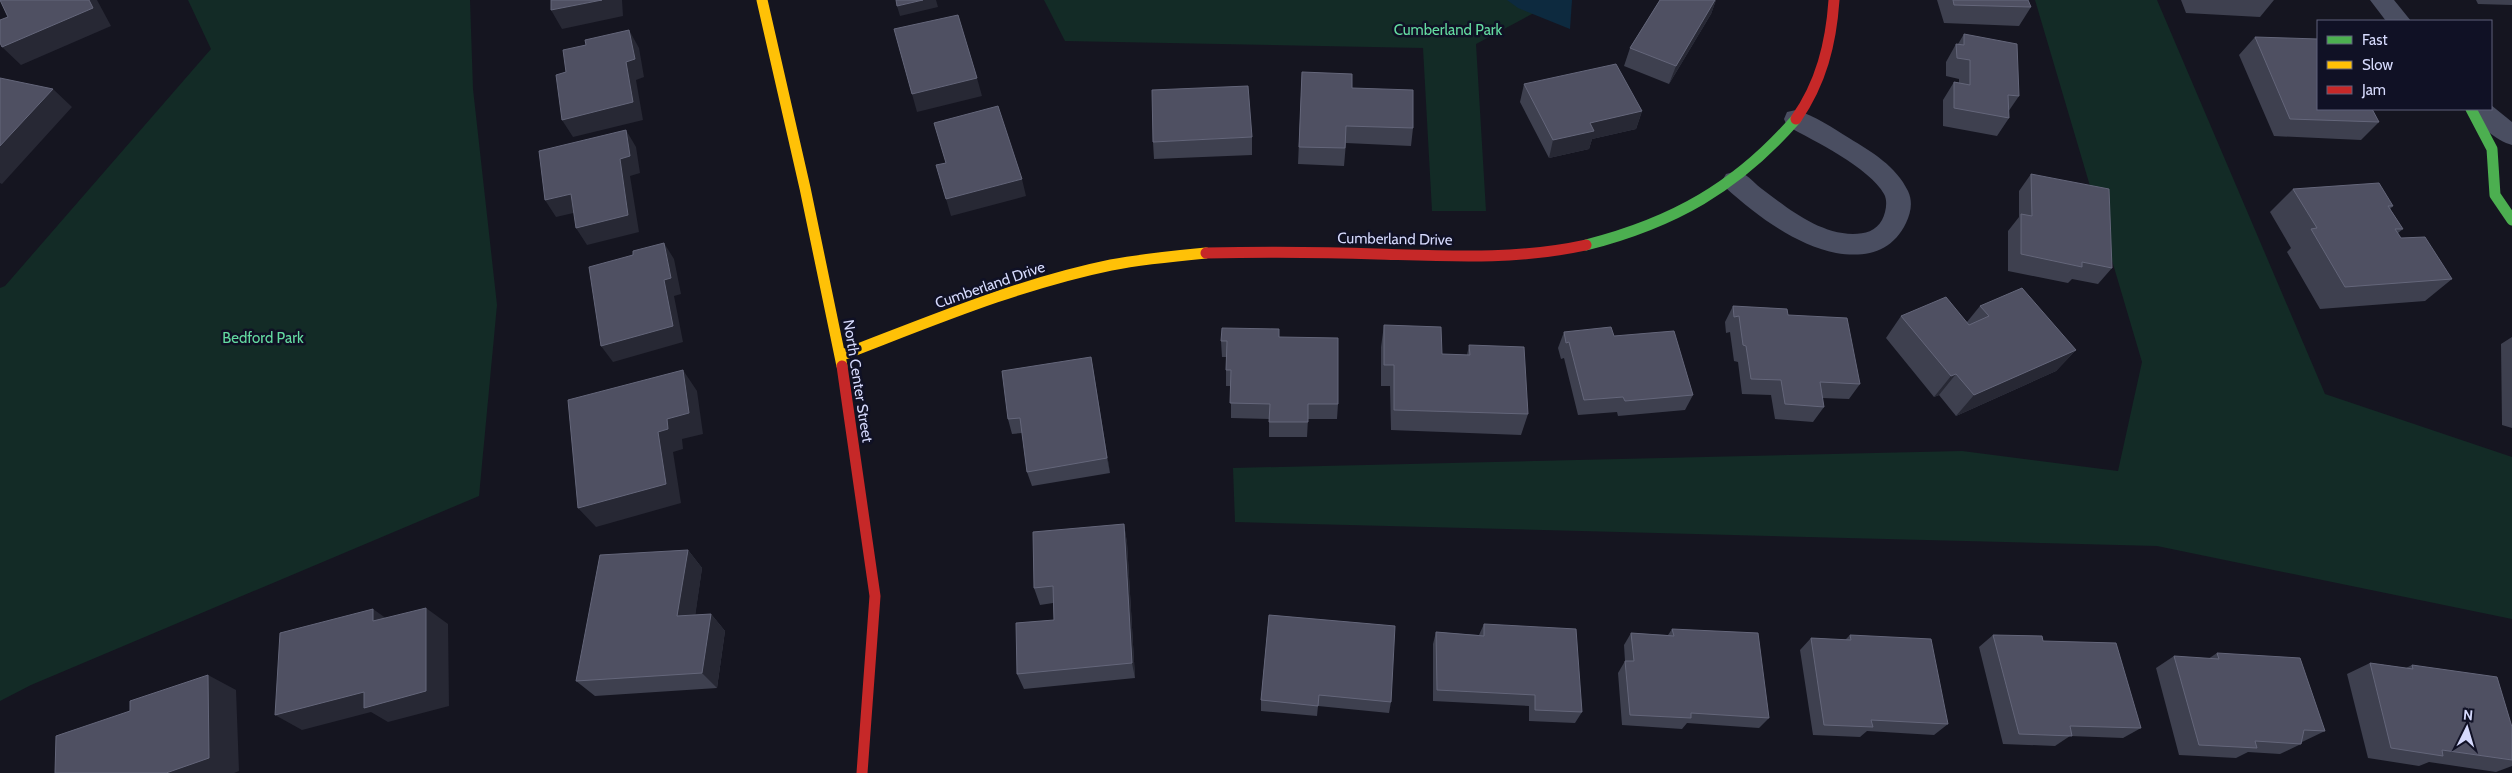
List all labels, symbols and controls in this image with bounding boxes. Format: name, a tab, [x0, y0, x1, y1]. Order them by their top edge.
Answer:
legend	[2317, 20, 2492, 110]
park label: Cumberland Park	[1394, 21, 1503, 39]
text: Fast	[2362, 31, 2387, 49]
text: Slow	[2362, 56, 2393, 74]
text: Jam	[2361, 81, 2386, 99]
street label: Cumberland Drive	[1337, 229, 1453, 249]
street label: Cumberland Drive	[933, 258, 1048, 312]
street label: North Center Street	[839, 318, 877, 444]
park label: Bedford Park	[222, 329, 304, 347]
north arrow	[2442, 703, 2492, 753]
text: N	[2462, 706, 2474, 724]

